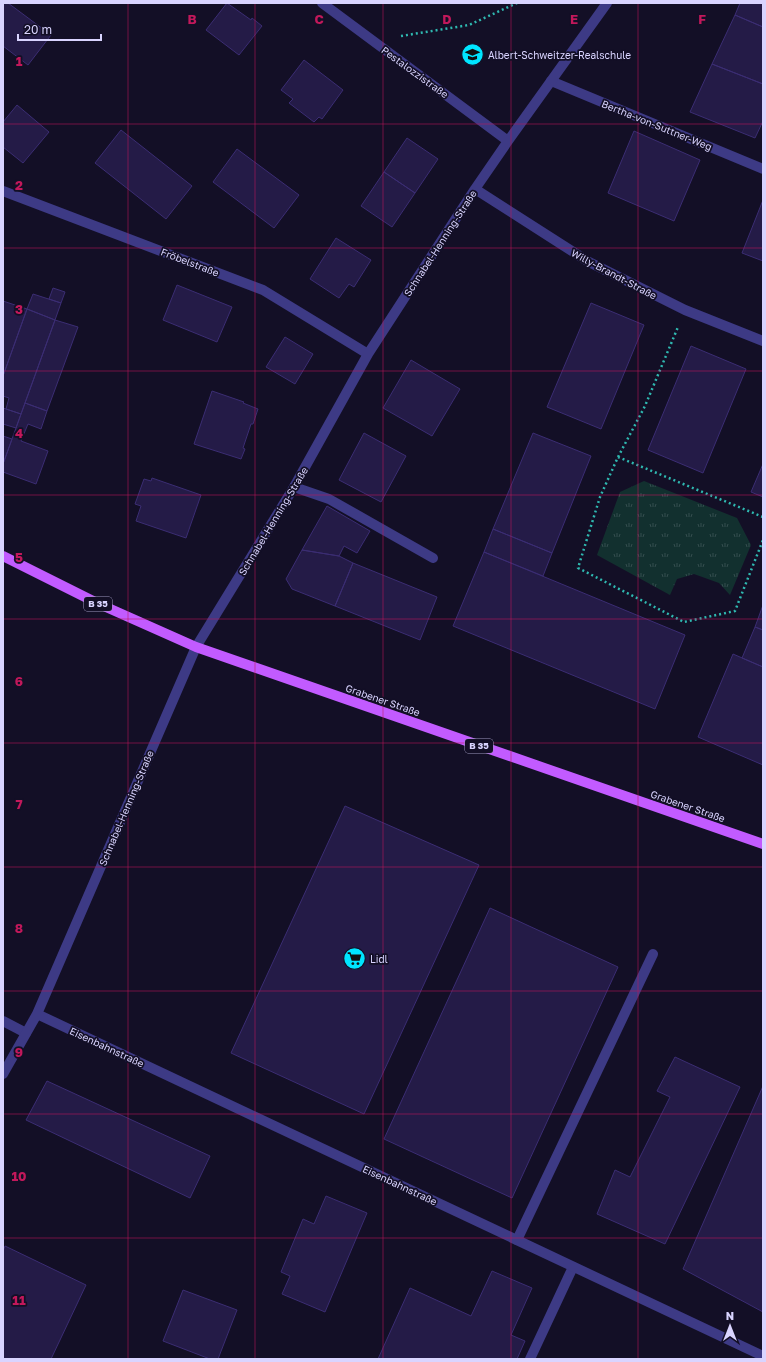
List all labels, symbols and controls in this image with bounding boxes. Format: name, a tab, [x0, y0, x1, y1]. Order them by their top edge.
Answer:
text: B	[187, 11, 197, 27]
text: C	[314, 11, 324, 27]
text: D	[442, 11, 452, 27]
text: E	[570, 11, 578, 27]
text: F	[698, 11, 706, 27]
scale bar	[18, 16, 101, 42]
text: 20 m	[24, 22, 52, 37]
school or university icon: Albert-Schweitzer-Realschule	[460, 42, 486, 68]
street label: Pestalozzistraße	[379, 44, 451, 100]
place label: Albert-Schweitzer-Realschule	[488, 49, 631, 61]
text: 1	[16, 53, 23, 69]
street label: Bertha-von-Suttner-Weg	[600, 97, 714, 153]
text: 2	[15, 177, 23, 193]
street label: Schnabel-Henning-Straße	[401, 188, 479, 298]
street label: Fröbelstraße	[159, 245, 221, 279]
street label: Willy-Brandt-Straße	[569, 246, 659, 302]
text: 3	[15, 301, 23, 317]
text: 4	[15, 425, 23, 441]
street label: Schnabel-Henning-Straße	[236, 465, 310, 577]
text: 5	[15, 549, 23, 565]
road number: B 35	[84, 597, 112, 611]
text: 6	[15, 673, 23, 689]
street label: Grabener Straße	[344, 682, 422, 718]
road number: B 35	[465, 739, 493, 753]
street label: Schnabel-Henning-Straße	[96, 748, 156, 867]
street label: Grabener Straße	[649, 788, 727, 824]
text: 7	[15, 796, 23, 812]
text: 8	[15, 920, 23, 936]
supermarket icon: Lidl	[342, 946, 368, 972]
place label: Lidl	[370, 953, 388, 965]
street label: Eisenbahnstraße	[68, 1025, 146, 1070]
text: 9	[15, 1044, 23, 1060]
street label: Eisenbahnstraße	[361, 1163, 439, 1208]
text: 10	[11, 1168, 27, 1184]
text: 11	[12, 1292, 26, 1308]
north arrow	[710, 1306, 750, 1346]
text: N	[726, 1309, 734, 1322]

